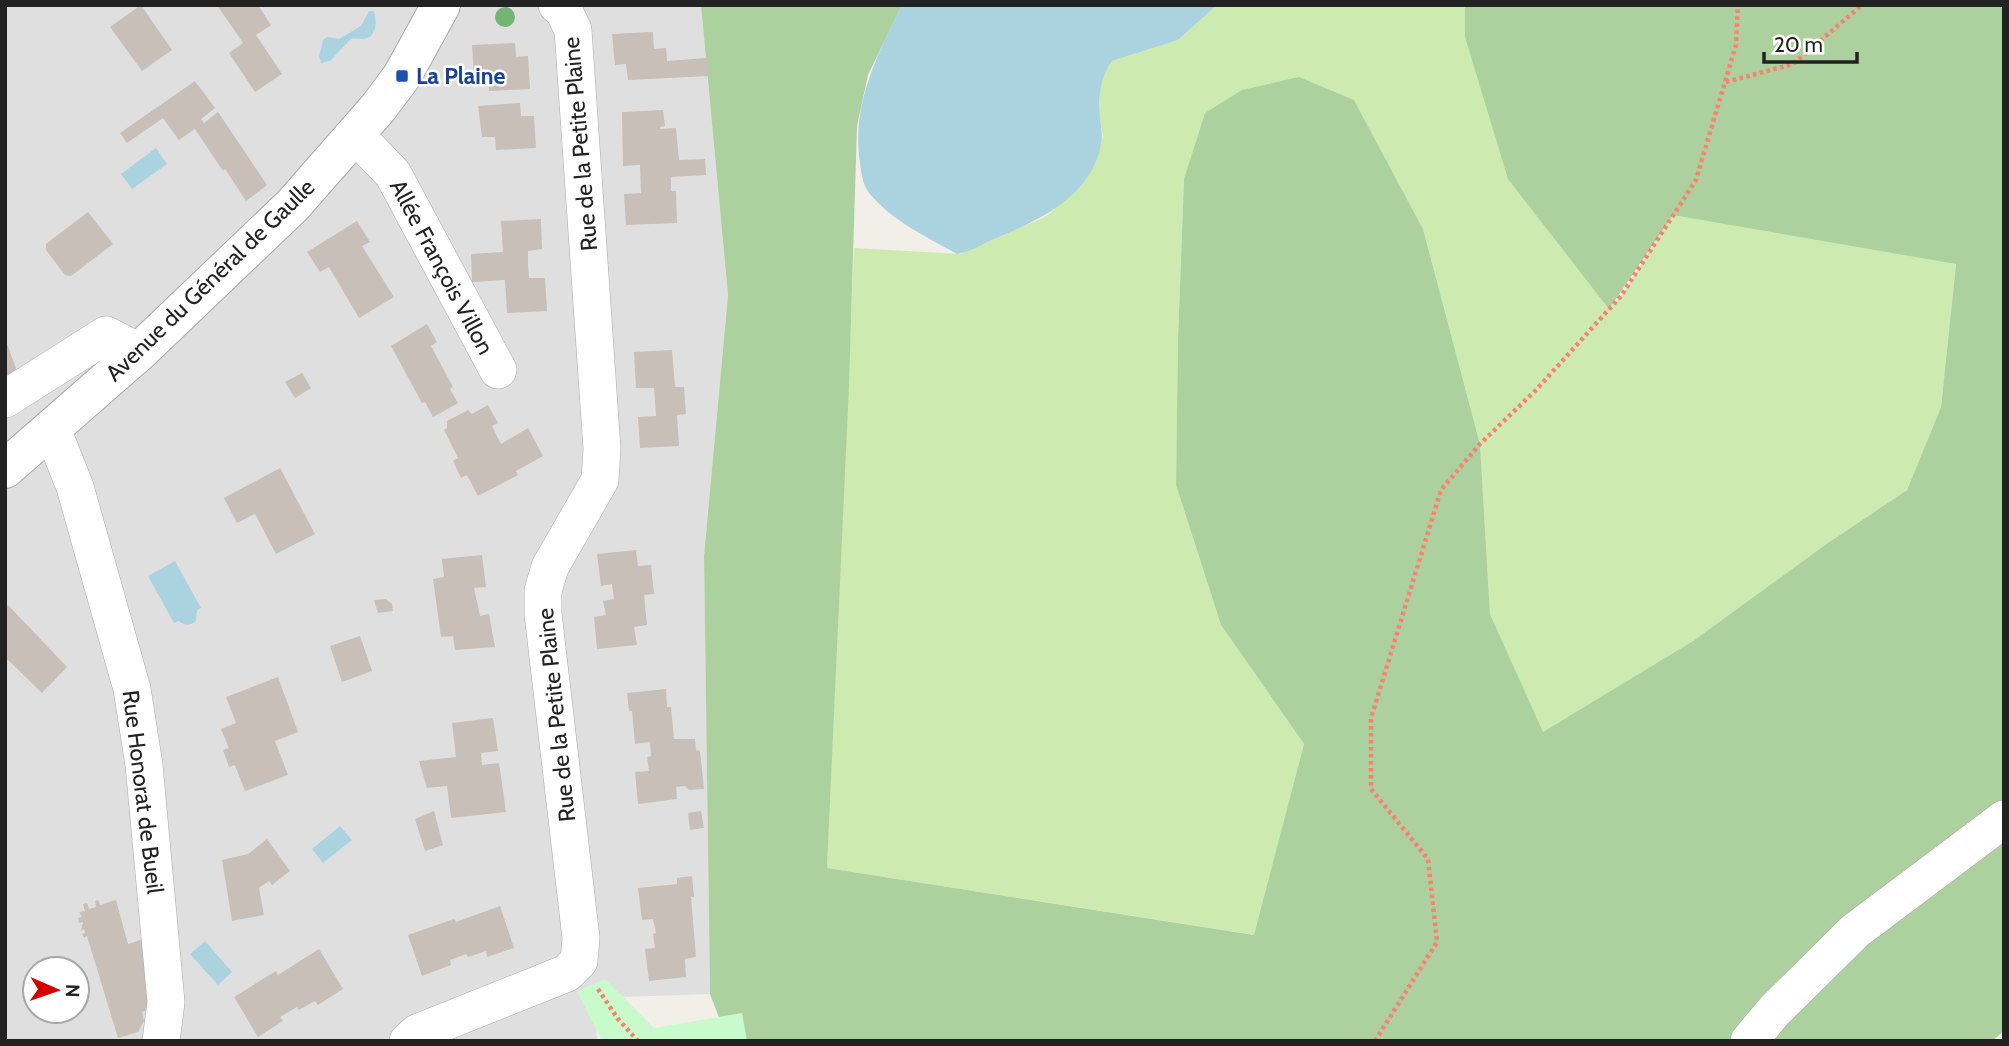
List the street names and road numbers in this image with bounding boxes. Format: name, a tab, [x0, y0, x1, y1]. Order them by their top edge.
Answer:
street label: Rue de la Petite Plaine	[557, 36, 603, 252]
street label: Avenue du Général de Gaulle	[100, 173, 320, 387]
street label: Allée François Villon	[384, 175, 500, 359]
street label: Rue de la Petite Plaine	[531, 606, 581, 823]
street label: Rue Honorat de Bueil	[117, 689, 169, 896]

